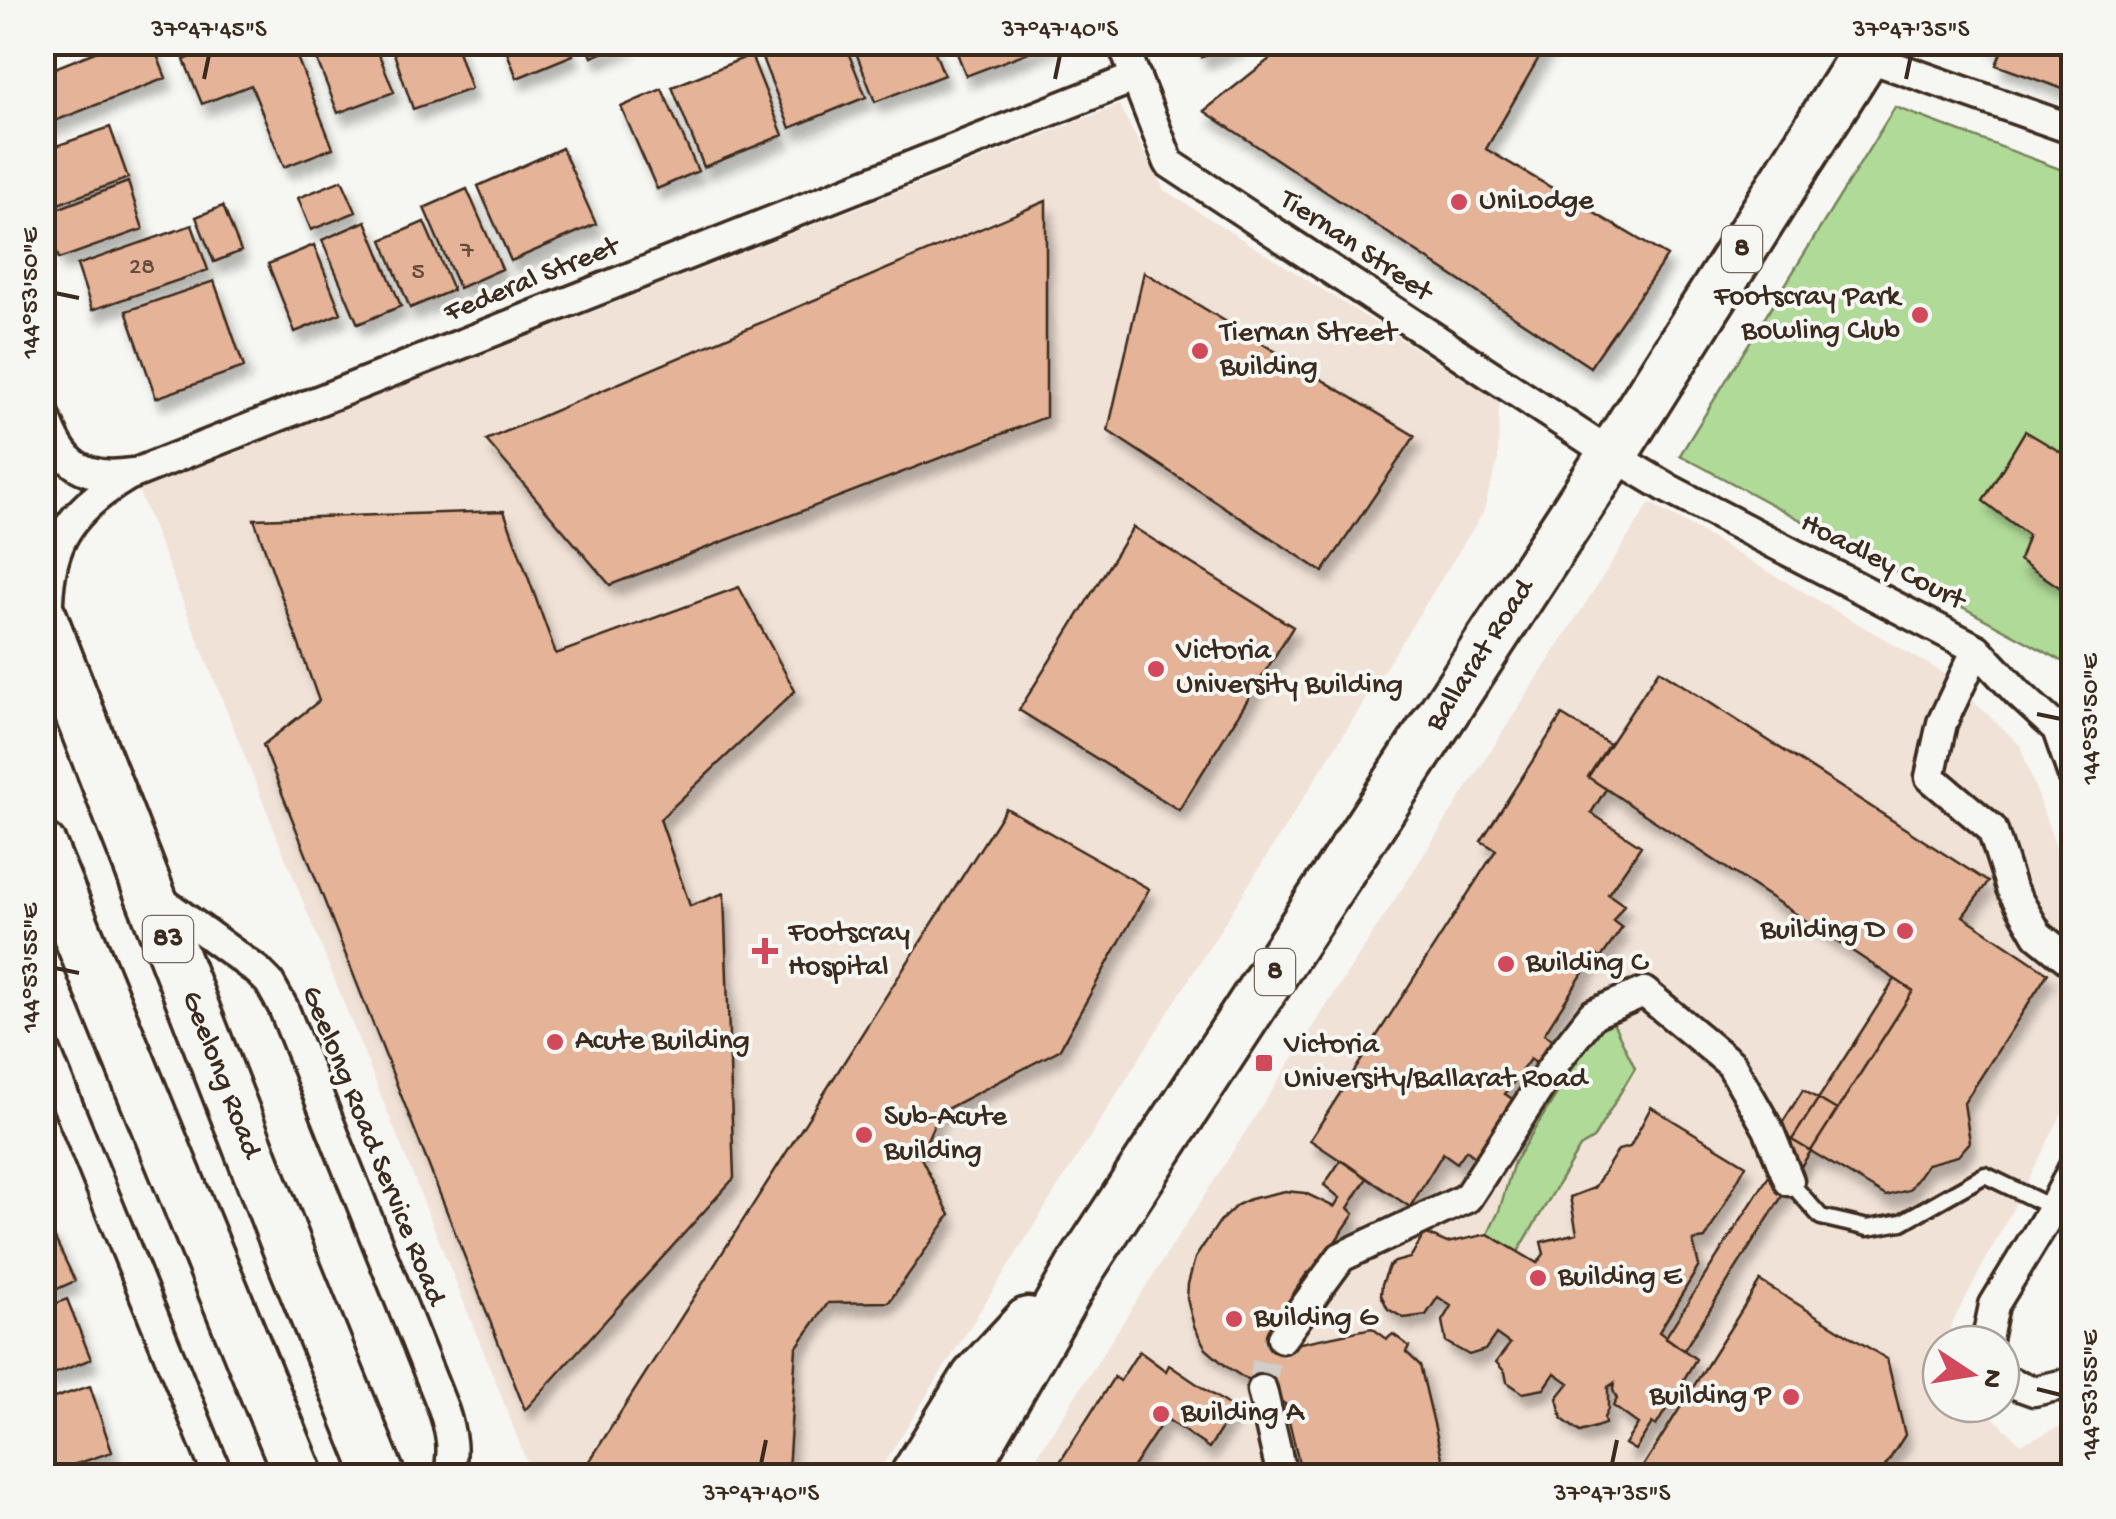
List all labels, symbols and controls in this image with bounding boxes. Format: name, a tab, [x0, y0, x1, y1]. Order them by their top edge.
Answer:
text: 37°47'45"S	[150, 17, 267, 46]
text: 37°47'40"S	[1001, 17, 1119, 46]
text: 37°47'35"S	[1852, 17, 1970, 46]
street label: Tiernan Street	[1270, 182, 1440, 312]
place label: UniLodge	[1479, 185, 1594, 220]
marker: UniLodge	[1448, 191, 1470, 213]
text: 144°53'50"E	[18, 226, 47, 359]
road number: 8	[1722, 226, 1762, 272]
street label: Federal Street	[439, 229, 627, 332]
house number: 7	[459, 238, 474, 267]
house number: 28	[129, 254, 155, 283]
house number: 5	[411, 259, 425, 288]
place label: Footscray Park Bowling Club	[1713, 281, 1903, 350]
marker: Footscray Park Bowling Club	[1909, 304, 1931, 326]
place label: Tiernan Street Building	[1218, 317, 1399, 386]
marker: Tiernan Street Building	[1189, 340, 1211, 362]
street label: Hoadley Court	[1794, 507, 1972, 621]
street label: Ballarat Road	[1418, 571, 1544, 739]
place label: Victoria University Building	[1175, 635, 1403, 704]
text: 144°53'50"E	[2078, 652, 2107, 785]
marker: Victoria University Building	[1145, 658, 1167, 680]
text: 144°53'55"E	[18, 902, 47, 1034]
place label: Building D	[1759, 914, 1885, 949]
road number: 83	[143, 916, 193, 962]
place label: Footscray Hospital	[787, 917, 910, 986]
marker: Building D	[1894, 920, 1916, 942]
marker: Footscray Hospital	[752, 938, 778, 964]
place label: Building C	[1525, 947, 1649, 982]
road number: 8	[1255, 949, 1295, 995]
marker: Building C	[1495, 953, 1517, 975]
street label: Geelong Road Service Road	[292, 981, 453, 1313]
street label: Geelong Road	[172, 987, 269, 1166]
place label: Acute Building	[575, 1025, 750, 1060]
place label: Victoria University/Ballarat Road	[1283, 1029, 1590, 1098]
marker: Acute Building	[544, 1031, 566, 1053]
marker: Victoria University/Ballarat Road	[1253, 1052, 1275, 1074]
place label: Sub-Acute Building	[883, 1101, 1007, 1170]
marker: Sub-Acute Building	[853, 1124, 875, 1146]
place label: Building E	[1557, 1261, 1683, 1296]
marker: Building E	[1527, 1267, 1549, 1289]
place label: Building G	[1253, 1302, 1379, 1337]
marker: Building G	[1223, 1308, 1245, 1330]
north arrow	[1921, 1324, 2021, 1424]
text: 144°53'55"E	[2078, 1329, 2107, 1461]
text: N	[1973, 1366, 2009, 1391]
place label: Building P	[1648, 1380, 1771, 1415]
marker: Building P	[1780, 1386, 1802, 1408]
place label: Building A	[1180, 1397, 1305, 1432]
marker: Building A	[1150, 1403, 1172, 1425]
text: 37°47'40"S	[702, 1481, 820, 1510]
text: 37°47'35"S	[1553, 1481, 1671, 1510]

